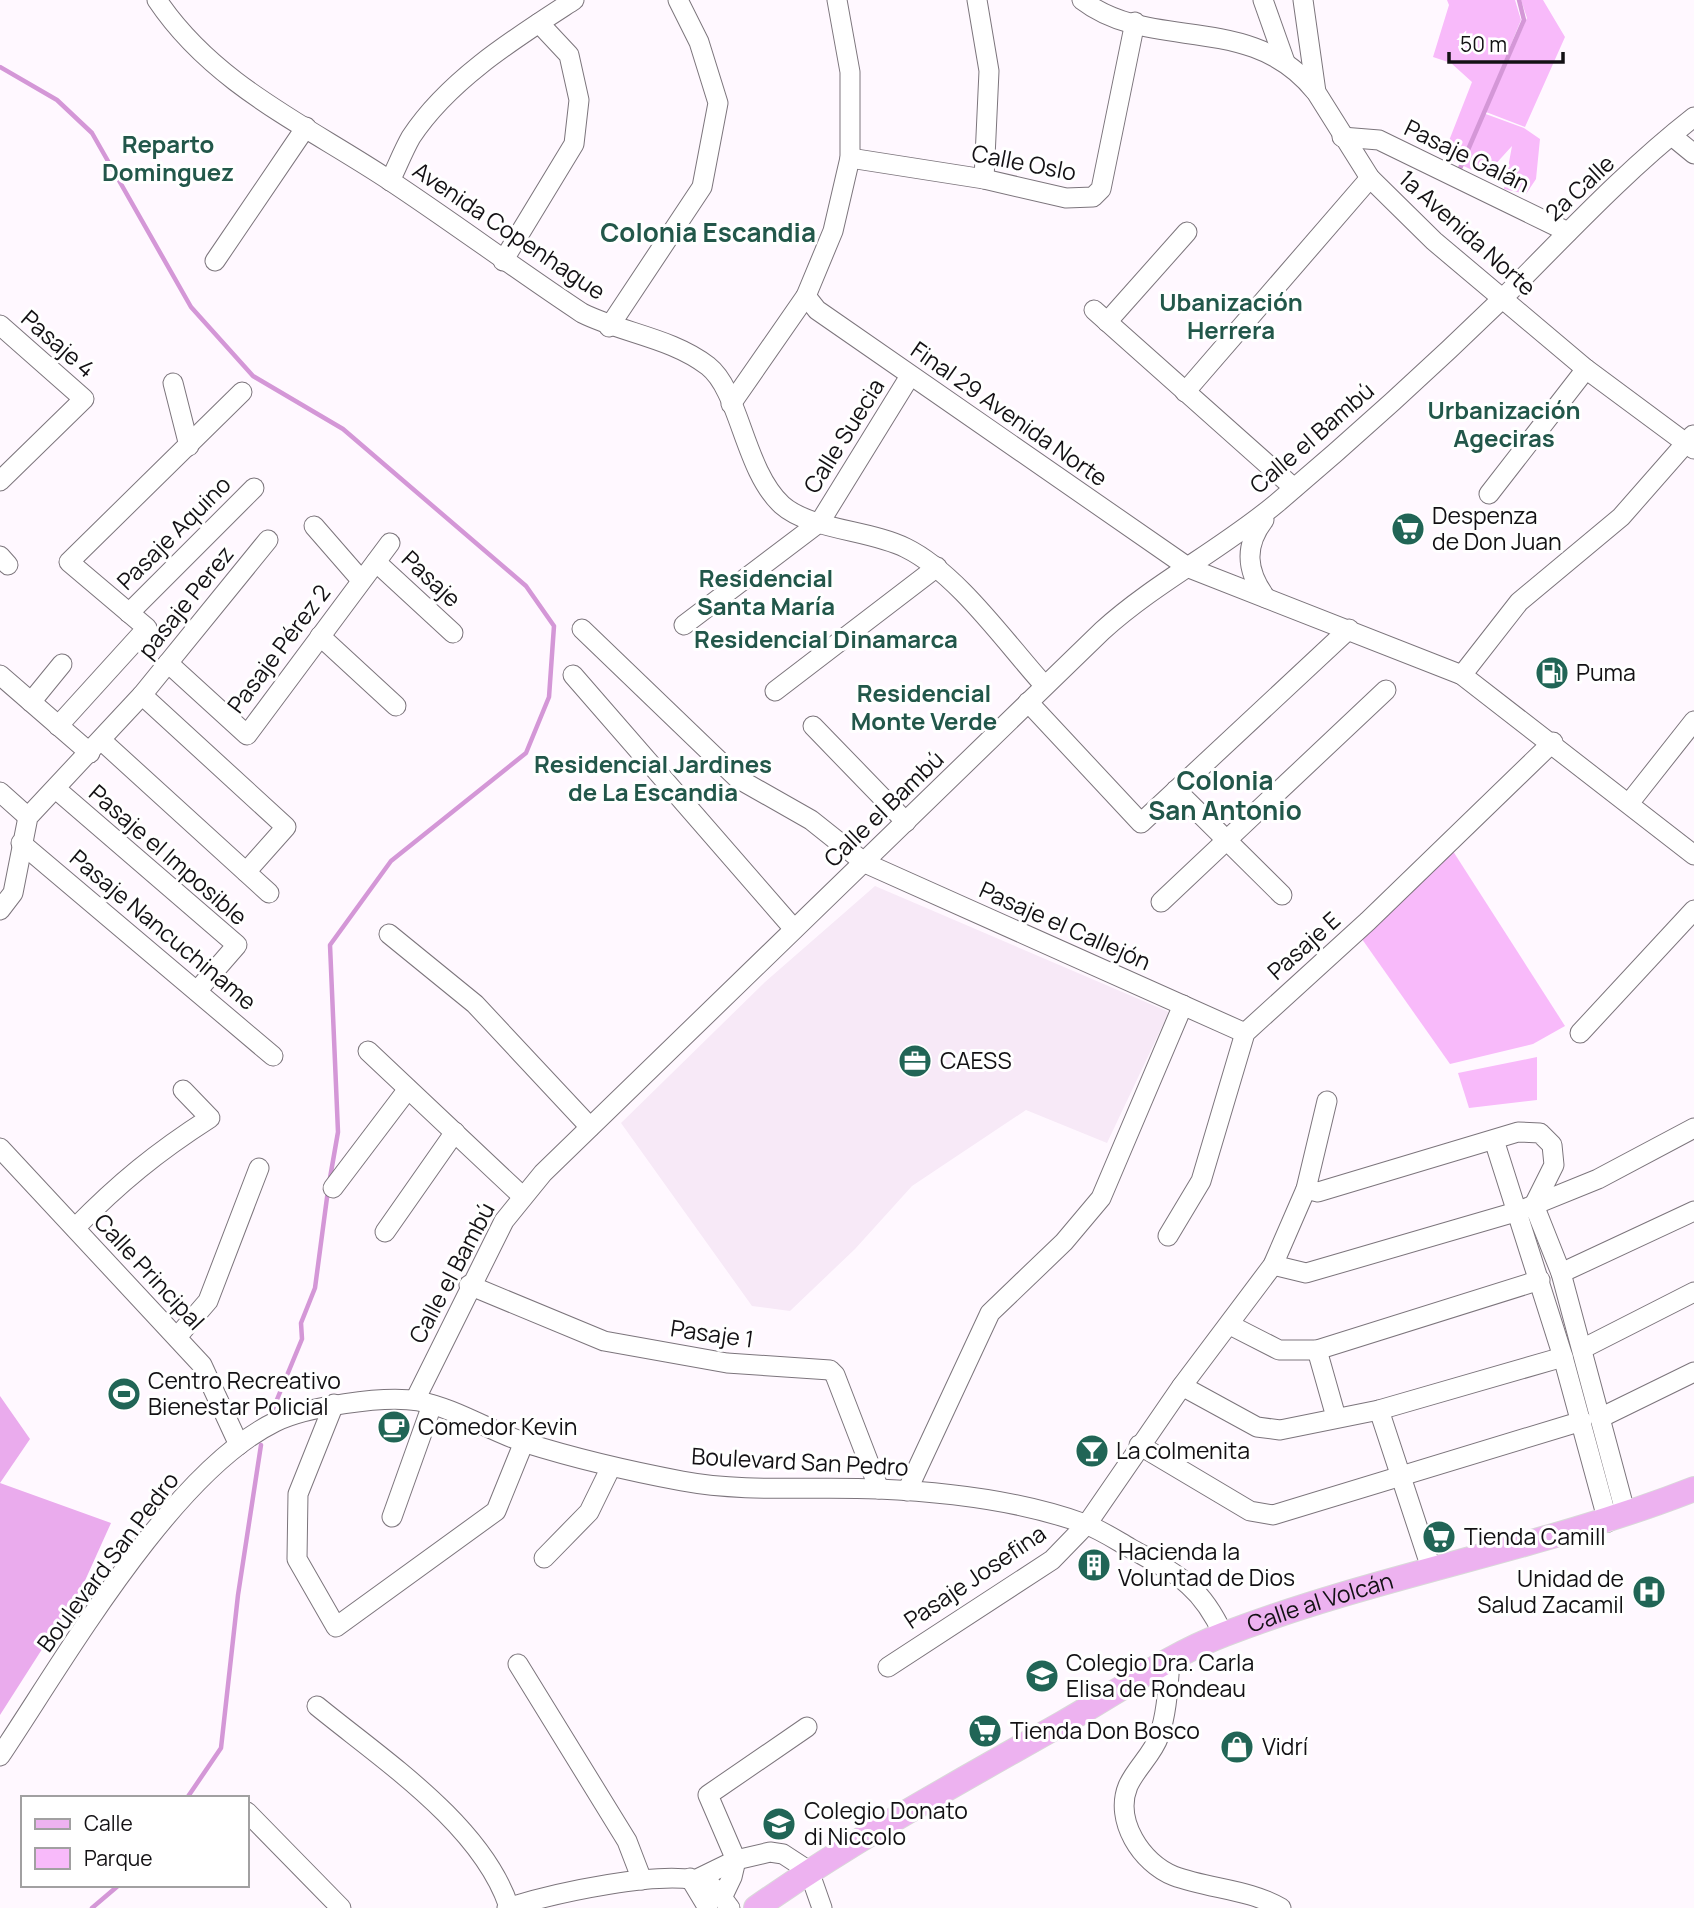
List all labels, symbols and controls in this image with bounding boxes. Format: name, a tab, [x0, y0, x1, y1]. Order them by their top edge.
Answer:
scale bar	[1449, 21, 1563, 65]
text: 50 m	[1460, 30, 1507, 58]
street label: Pasaje Galán	[1399, 111, 1535, 199]
district label: Reparto Dominguez	[102, 127, 234, 188]
street label: Calle Oslo	[969, 136, 1079, 188]
street label: 2a Calle	[1538, 147, 1621, 228]
street label: Avenida Copenhague	[407, 154, 612, 307]
street label: 1a Avenida Norte	[1392, 162, 1543, 302]
district label: Colonia Escandia	[600, 214, 816, 250]
district label: Ubanización Herrera	[1159, 285, 1303, 346]
street label: Pasaje 4	[15, 302, 102, 384]
street label: Final 29 Avenida Norte	[905, 333, 1114, 493]
street label: Calle Suecia	[795, 372, 891, 499]
street label: Calle el Bambú	[1242, 374, 1380, 500]
district label: Urbanización Ageciras	[1427, 393, 1581, 454]
street label: Pasaje Aquino	[109, 468, 237, 596]
place label: Despenza de Don Juan	[1432, 499, 1562, 557]
supermarket icon: Despenza de Don Juan	[1389, 510, 1427, 548]
street label: pasaje Perez	[130, 538, 240, 664]
street label: Pasaje	[395, 543, 468, 614]
district label: Residencial Santa María	[697, 561, 835, 622]
street label: Pasaje Pérez 2	[219, 577, 337, 719]
district label: Residencial Dinamarca	[694, 622, 958, 655]
fuel station icon: Puma	[1533, 654, 1571, 692]
place label: Puma	[1576, 656, 1636, 688]
district label: Residencial Monte Verde	[851, 676, 997, 737]
street label: Calle el Bambú	[816, 743, 950, 874]
district label: Residencial Jardines de La Escandia	[534, 747, 772, 808]
district label: Colonia San Antonio	[1148, 762, 1302, 828]
street label: Pasaje el Imposible	[83, 777, 255, 932]
street label: Pasaje Nancuchiname	[64, 842, 264, 1017]
street label: Pasaje el Callejón	[975, 873, 1156, 977]
street label: Pasaje E	[1260, 904, 1347, 987]
office icon: CAESS	[896, 1042, 934, 1080]
place label: CAESS	[940, 1044, 1012, 1076]
street label: Calle el Bambú	[401, 1197, 502, 1349]
street label: Calle Principal	[87, 1206, 212, 1337]
street label: Pasaje 1	[668, 1311, 756, 1355]
place label: Centro Recreativo Bienestar Policial	[148, 1364, 341, 1422]
sports icon: Centro Recreativo Bienestar Policial	[105, 1375, 143, 1413]
cafe icon: Comedor Kevin	[375, 1408, 413, 1446]
place label: Comedor Kevin	[418, 1410, 577, 1442]
bar icon: La colmenita	[1073, 1432, 1111, 1470]
place label: La colmenita	[1116, 1434, 1250, 1466]
street label: Boulevard San Pedro	[691, 1439, 910, 1483]
street label: Boulevard San Pedro	[29, 1465, 185, 1658]
street label: Pasaje Josefina	[897, 1517, 1052, 1636]
supermarket icon: Tienda Camill	[1420, 1518, 1458, 1556]
place label: Tienda Camill	[1464, 1520, 1606, 1552]
place label: Hacienda la Voluntad de Dios	[1118, 1535, 1295, 1593]
building icon: Hacienda la Voluntad de Dios	[1075, 1546, 1113, 1584]
place label: Unidad de Salud Zacamil	[1477, 1562, 1624, 1620]
street label: Calle al Volcán	[1242, 1564, 1397, 1639]
hospital icon: Unidad de Salud Zacamil	[1630, 1573, 1668, 1611]
place label: Colegio Dra. Carla Elisa de Rondeau	[1066, 1646, 1254, 1704]
school or university icon: Colegio Dra. Carla Elisa de Rondeau	[1023, 1657, 1061, 1695]
supermarket icon: Tienda Don Bosco	[966, 1712, 1004, 1750]
place label: Tienda Don Bosco	[1010, 1714, 1200, 1746]
shop icon: Vidrí	[1218, 1728, 1256, 1766]
place label: Vidrí	[1262, 1730, 1308, 1762]
place label: Colegio Donato di Niccolo	[804, 1794, 968, 1852]
legend	[21, 1796, 248, 1887]
school or university icon: Colegio Donato di Niccolo	[760, 1805, 798, 1843]
text: Calle	[84, 1809, 133, 1837]
text: Parque	[84, 1844, 153, 1872]

